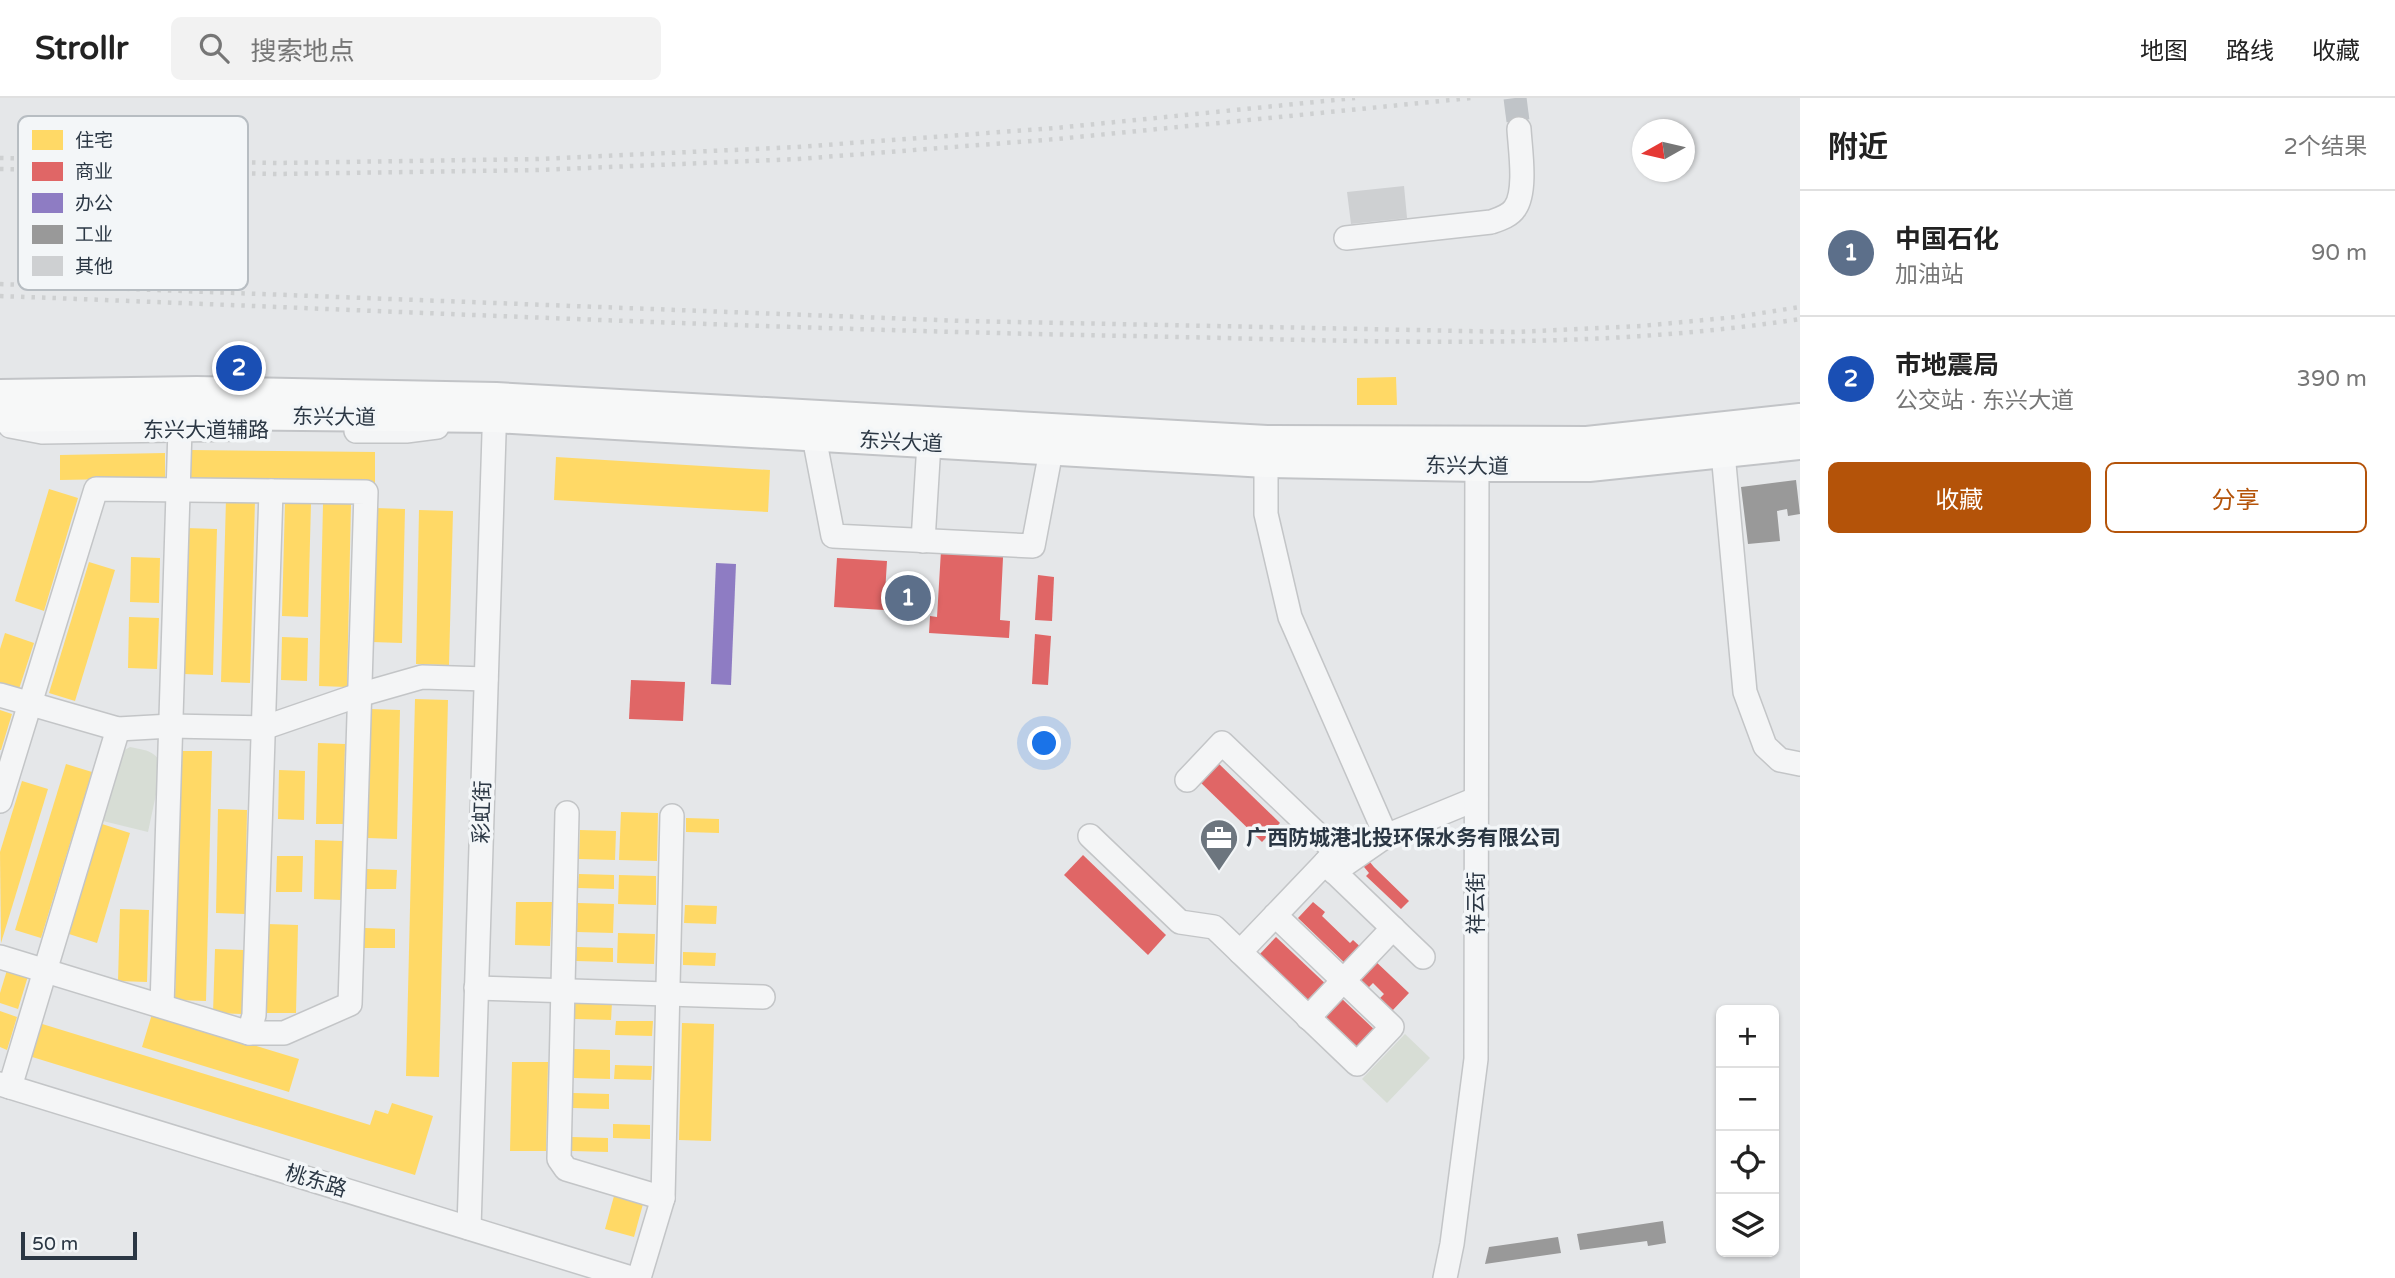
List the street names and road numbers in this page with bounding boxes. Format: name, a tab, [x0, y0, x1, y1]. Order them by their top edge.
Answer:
street label: 东兴大道	[292, 404, 376, 431]
street label: 东兴大道辅路	[143, 418, 269, 443]
street label: 东兴大道	[858, 428, 944, 457]
street label: 东兴大道	[1425, 453, 1509, 480]
street label: 彩虹街	[469, 780, 496, 844]
street label: 祥云街	[1464, 872, 1489, 935]
street label: 桃东路	[282, 1160, 350, 1203]

